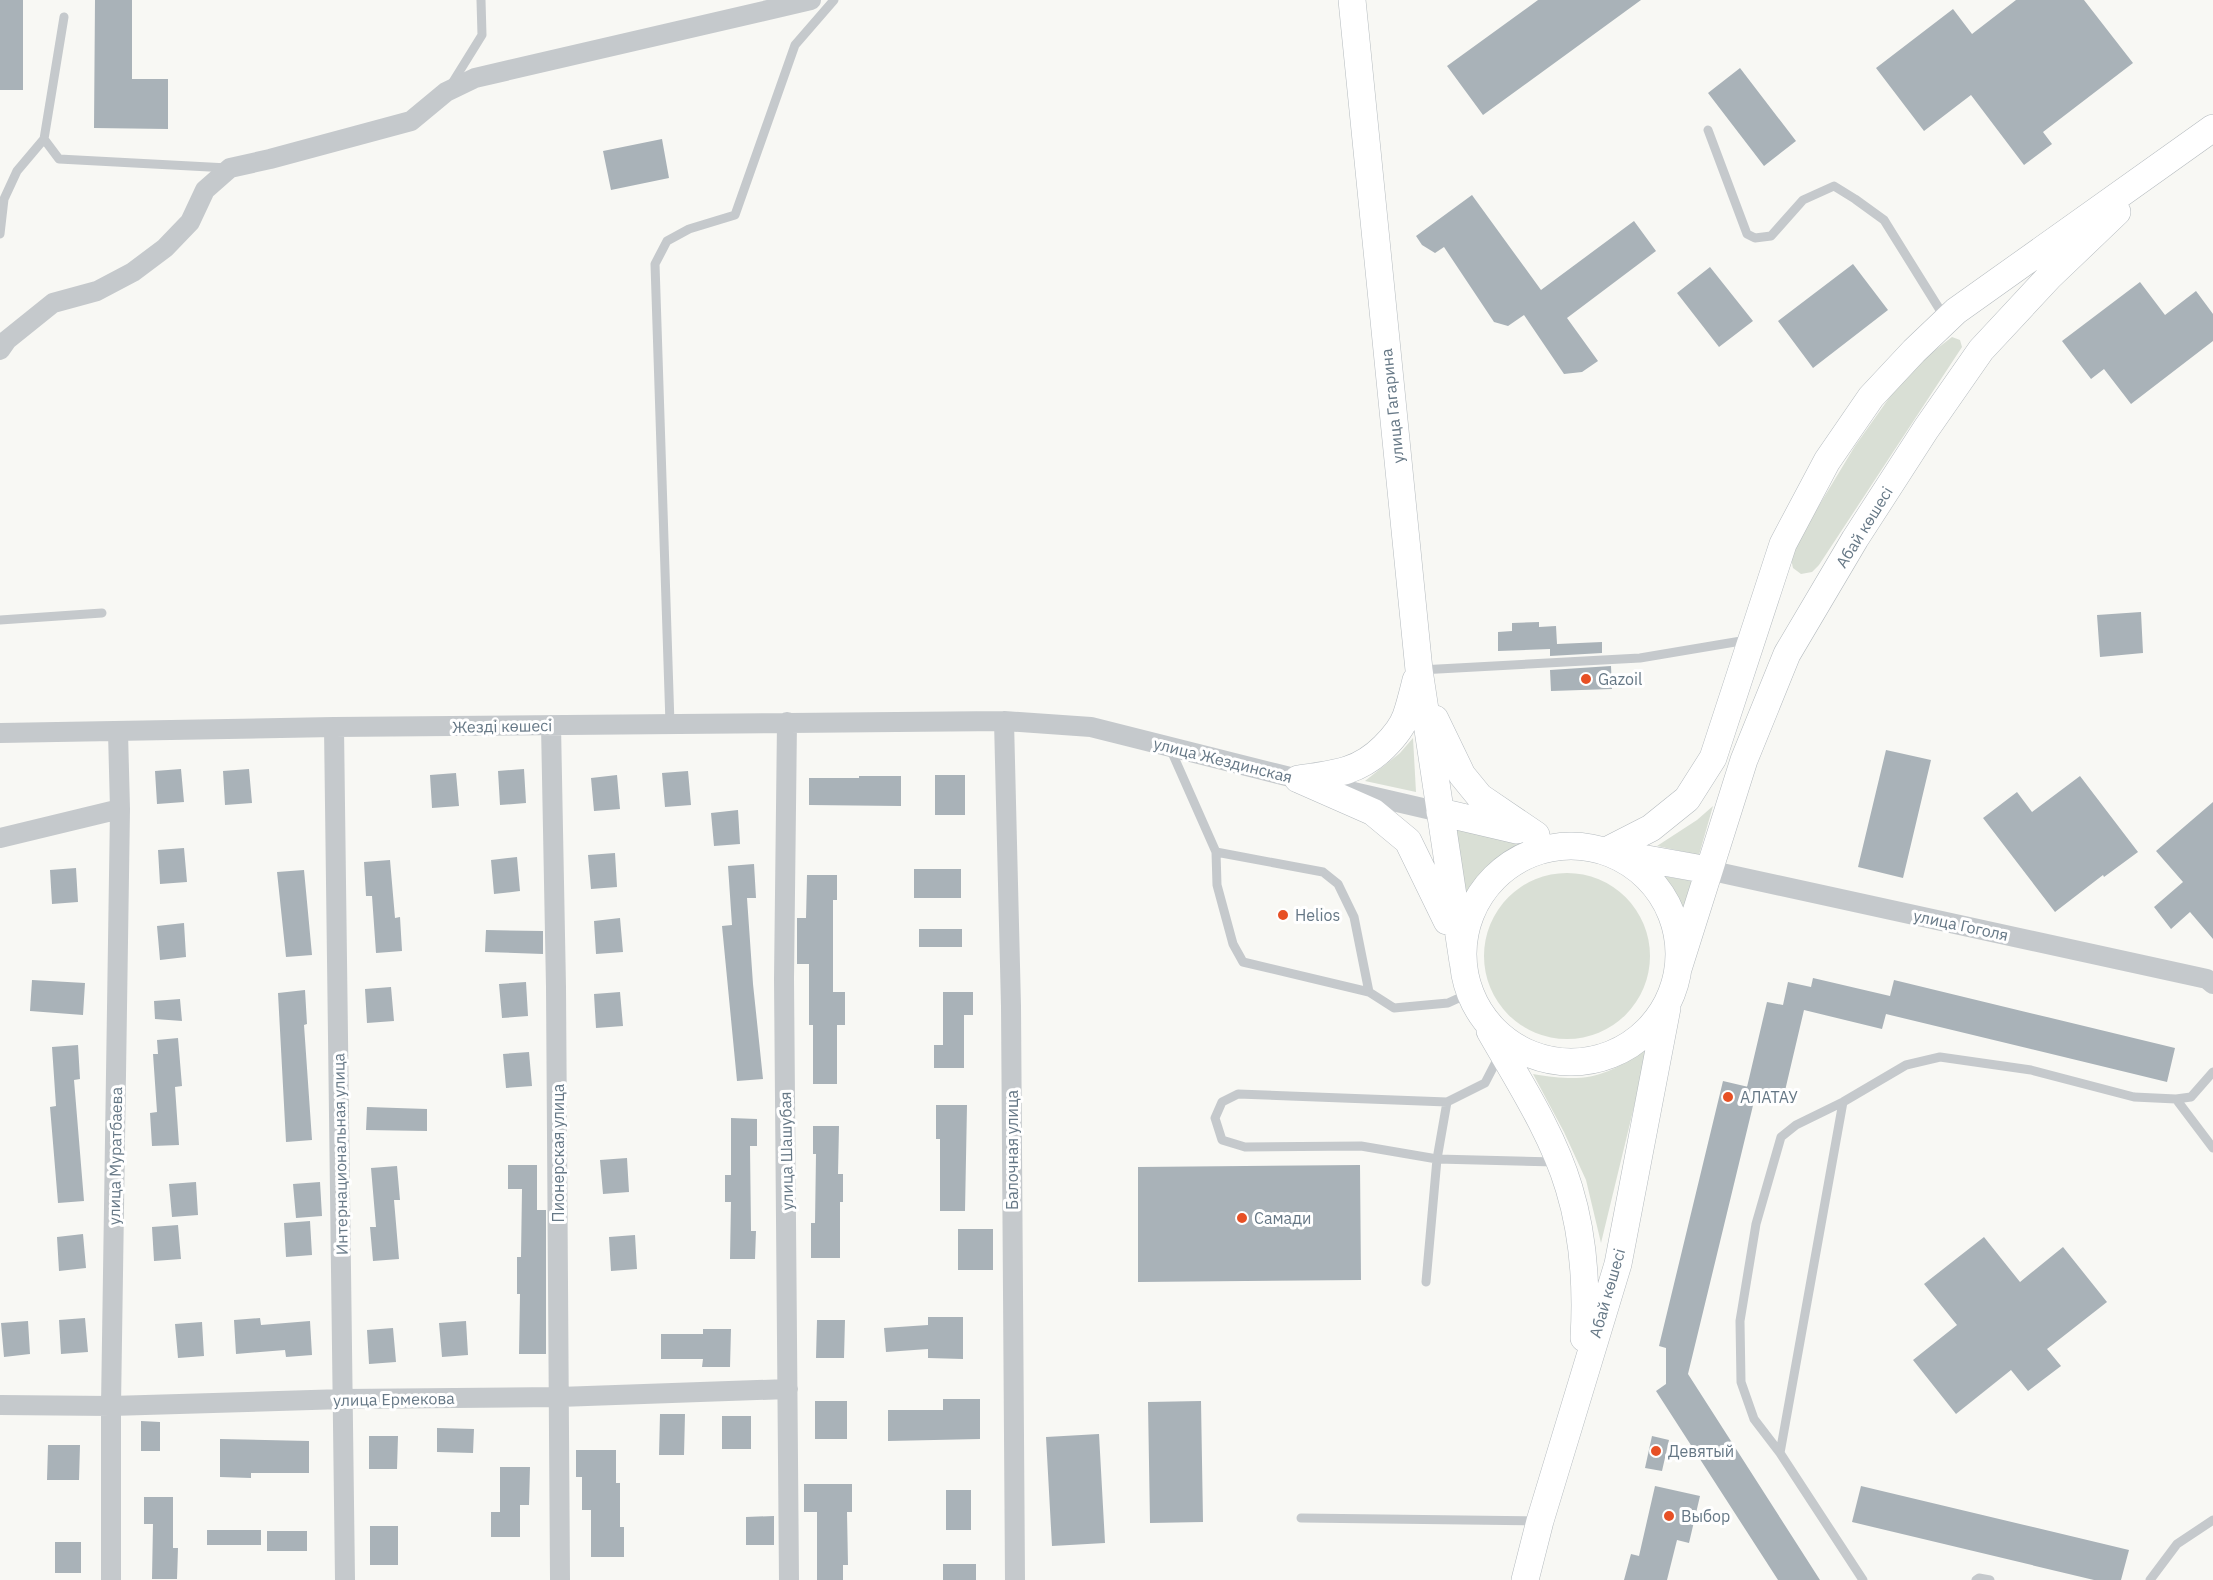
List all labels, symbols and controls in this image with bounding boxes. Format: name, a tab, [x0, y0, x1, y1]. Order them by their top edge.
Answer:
street label: улица Гагарина	[1376, 347, 1408, 464]
street label: Абай көшесі	[1831, 483, 1897, 571]
place label: Gazoil	[1598, 669, 1642, 689]
marker: Gazoil	[1579, 672, 1593, 686]
street label: Жезді көшесі	[452, 715, 552, 737]
street label: улица Жездинская	[1152, 733, 1294, 787]
place label: Helios	[1295, 905, 1340, 925]
street label: улица Гоголя	[1912, 905, 2010, 945]
marker: Helios	[1276, 908, 1290, 922]
street label: Интернациональная улица	[328, 1052, 352, 1255]
street label: Пионерская улица	[548, 1083, 568, 1222]
street label: улица Муратбаева	[104, 1086, 126, 1225]
place label: АЛАТАУ	[1740, 1087, 1798, 1107]
street label: Балочная улица	[1002, 1090, 1022, 1210]
marker: АЛАТАУ	[1721, 1090, 1735, 1104]
street label: улица Шашубая	[775, 1091, 797, 1211]
place label: Самади	[1254, 1208, 1312, 1228]
marker: Самади	[1235, 1211, 1249, 1225]
street label: Абай көшесі	[1585, 1246, 1629, 1340]
street label: улица Ермекова	[333, 1388, 455, 1410]
place label: Девятый	[1668, 1441, 1734, 1461]
marker: Девятый	[1649, 1444, 1663, 1458]
place label: Выбор	[1681, 1506, 1730, 1526]
marker: Выбор	[1662, 1509, 1676, 1523]

